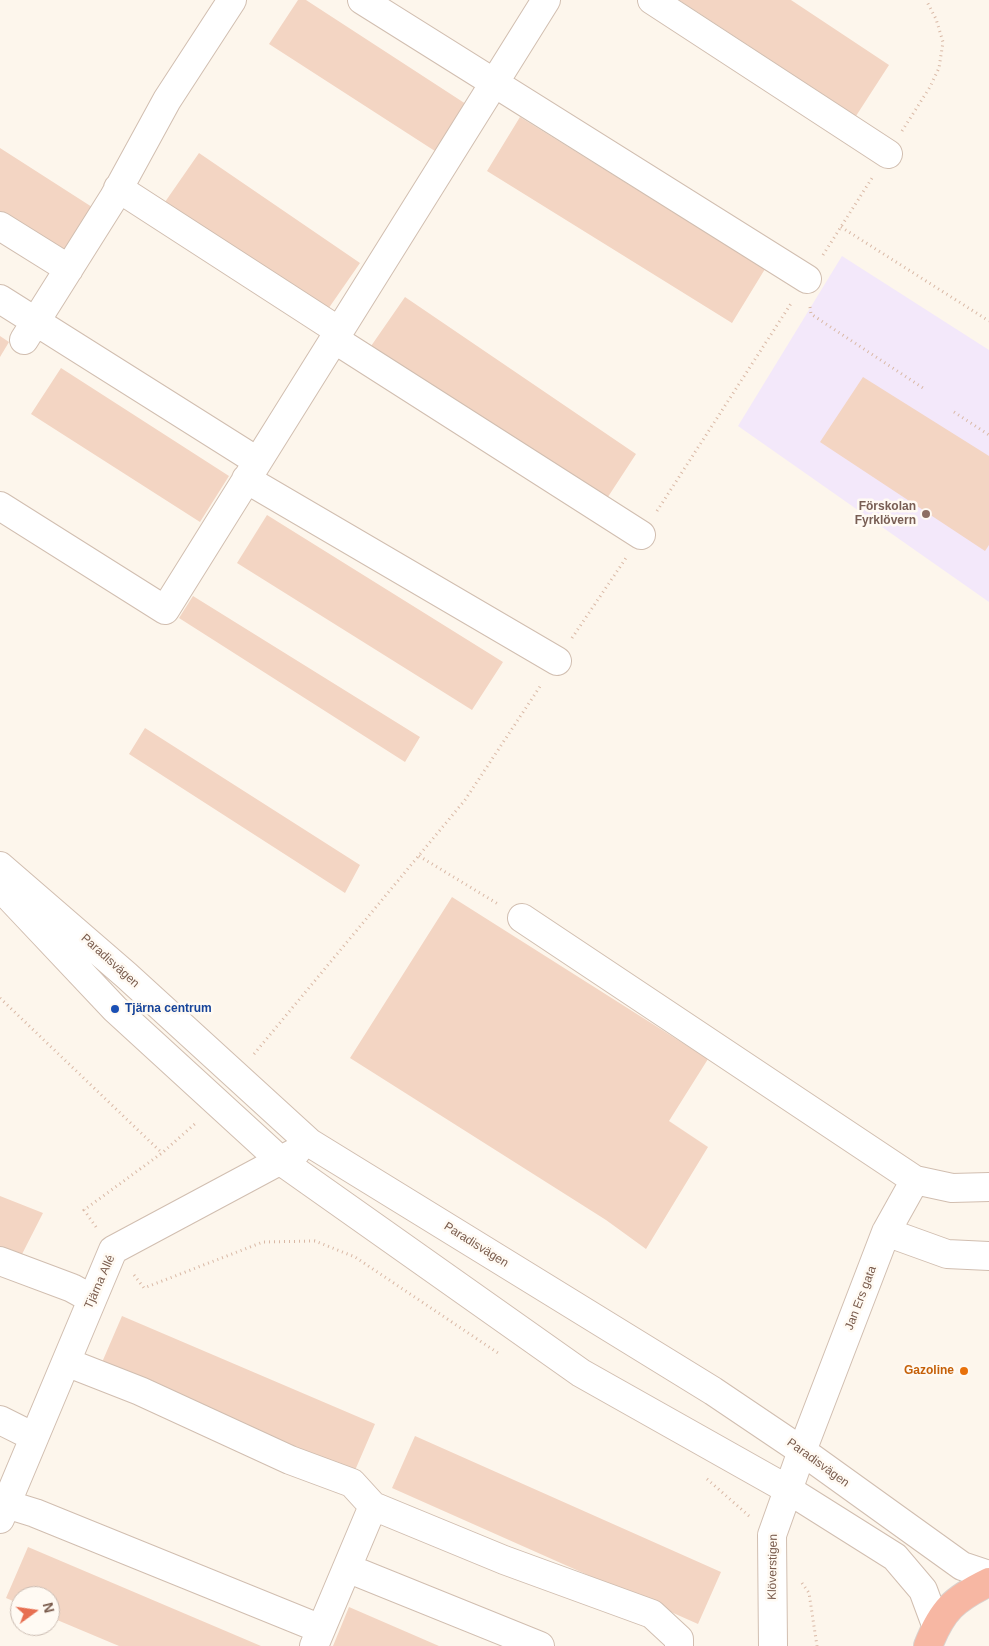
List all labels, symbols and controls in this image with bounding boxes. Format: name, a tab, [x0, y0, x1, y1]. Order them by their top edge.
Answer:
place label: Förskolan Fyrklövern	[855, 500, 916, 528]
marker: Förskolan Fyrklövern	[920, 508, 932, 520]
street label: Paradisvägen	[78, 931, 142, 991]
place label: Tjärna centrum	[125, 1002, 212, 1016]
marker: Tjärna centrum	[109, 1003, 121, 1015]
street label: Paradisvägen	[441, 1219, 511, 1271]
street label: Tjärna Allé	[82, 1253, 118, 1311]
street label: Jan Ers gata	[842, 1264, 880, 1332]
place label: Gazoline	[904, 1364, 954, 1378]
marker: Gazoline	[958, 1365, 970, 1377]
street label: Paradisvägen	[784, 1436, 852, 1490]
street label: Klöverstigen	[765, 1534, 781, 1600]
north arrow	[10, 1586, 60, 1636]
text: N	[40, 1601, 58, 1614]

